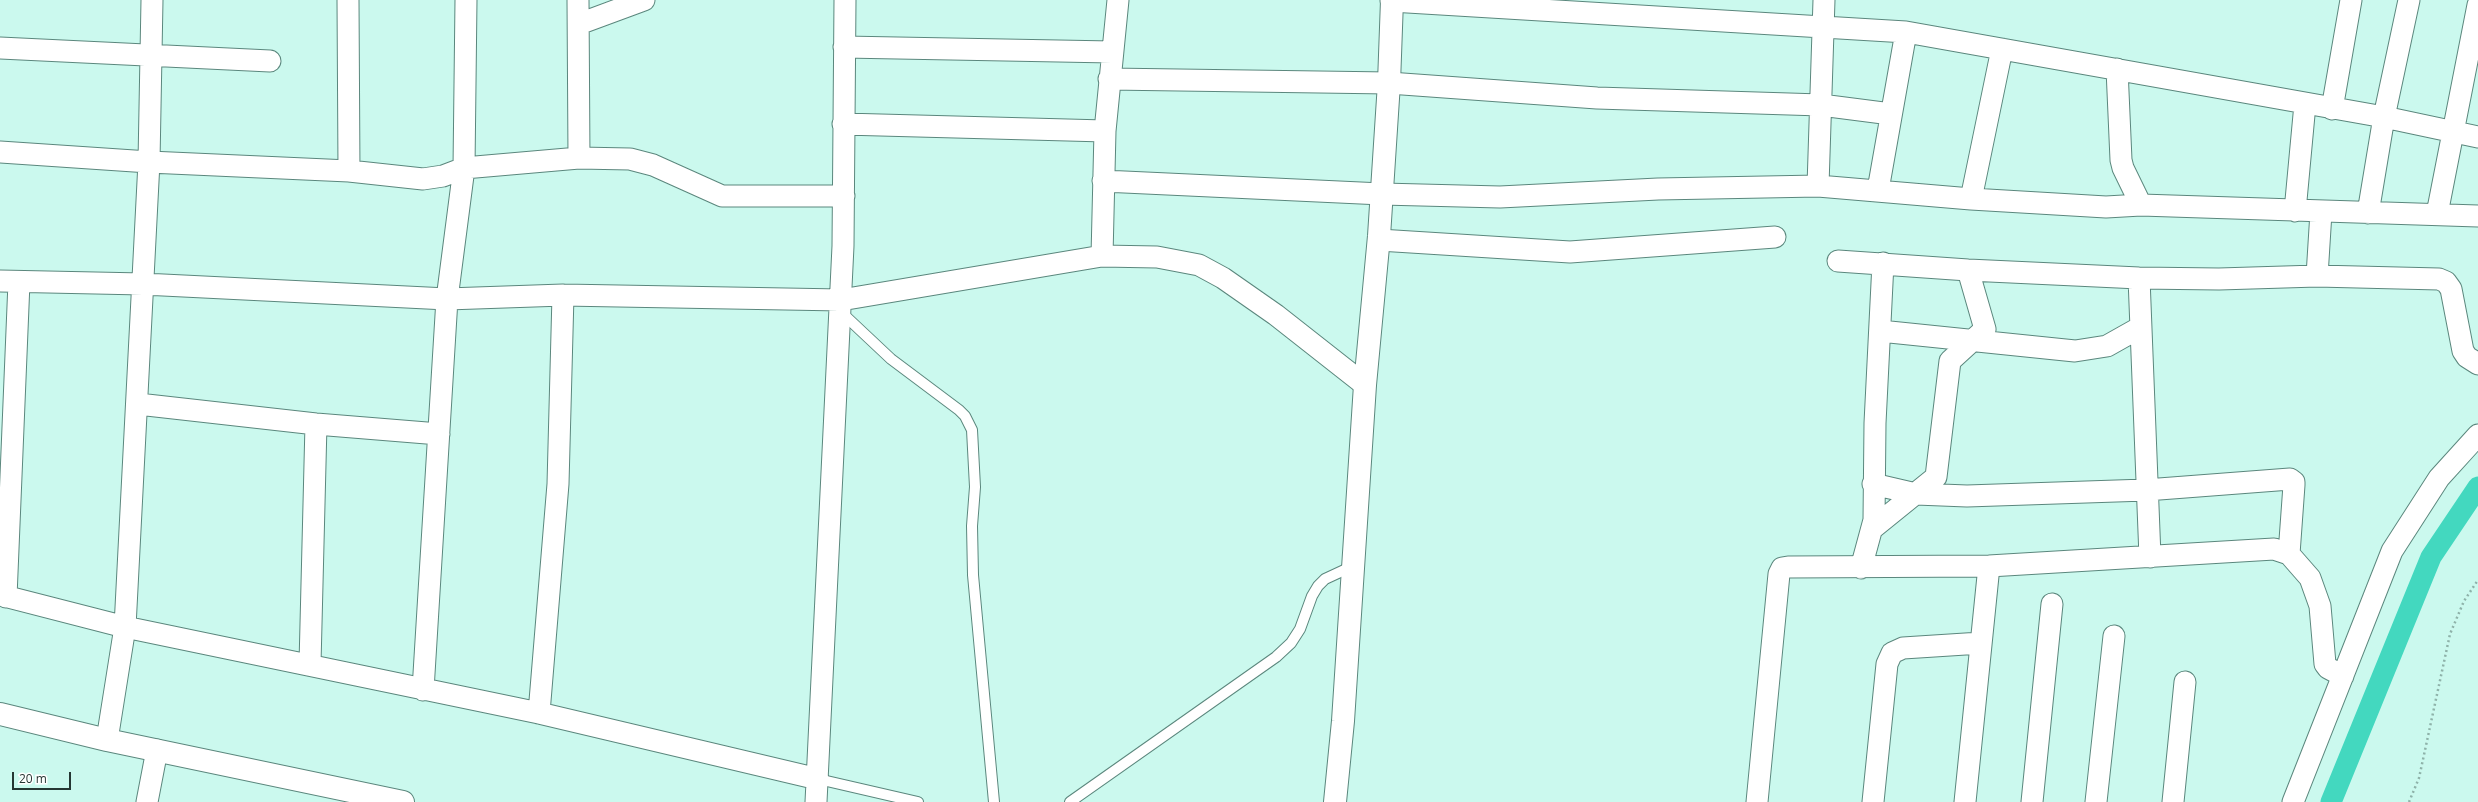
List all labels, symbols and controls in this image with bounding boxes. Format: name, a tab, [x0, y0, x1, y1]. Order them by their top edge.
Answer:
scale bar	[14, 764, 73, 790]
text: 20 m	[19, 770, 47, 787]

